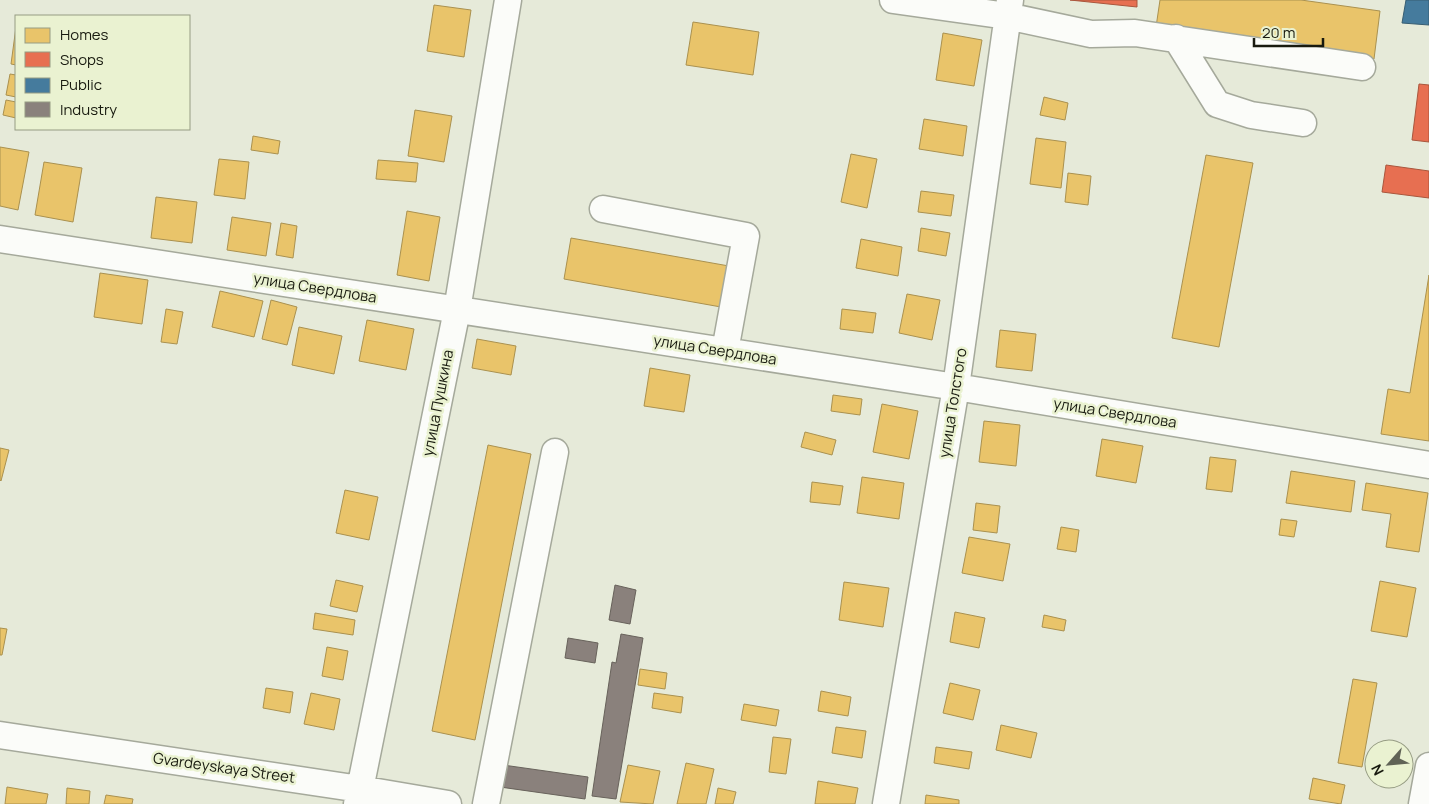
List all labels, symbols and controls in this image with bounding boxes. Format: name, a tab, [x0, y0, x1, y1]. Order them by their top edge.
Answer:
legend	[15, 15, 190, 130]
scale bar	[1254, 15, 1323, 47]
text: 20 m	[1262, 22, 1295, 43]
text: Homes	[60, 24, 109, 45]
text: Shops	[60, 49, 104, 70]
text: Public	[60, 74, 102, 95]
text: Industry	[60, 99, 117, 120]
street label: улица Свердлова	[252, 267, 378, 308]
street label: улица Свердлова	[652, 329, 778, 370]
street label: улица Толстого	[933, 346, 972, 459]
street label: улица Пушкина	[417, 348, 458, 458]
street label: улица Свердлова	[1052, 392, 1178, 433]
north arrow	[1364, 739, 1414, 789]
street label: Gvardeyskaya Street	[152, 747, 296, 788]
text: N	[1366, 761, 1388, 779]

